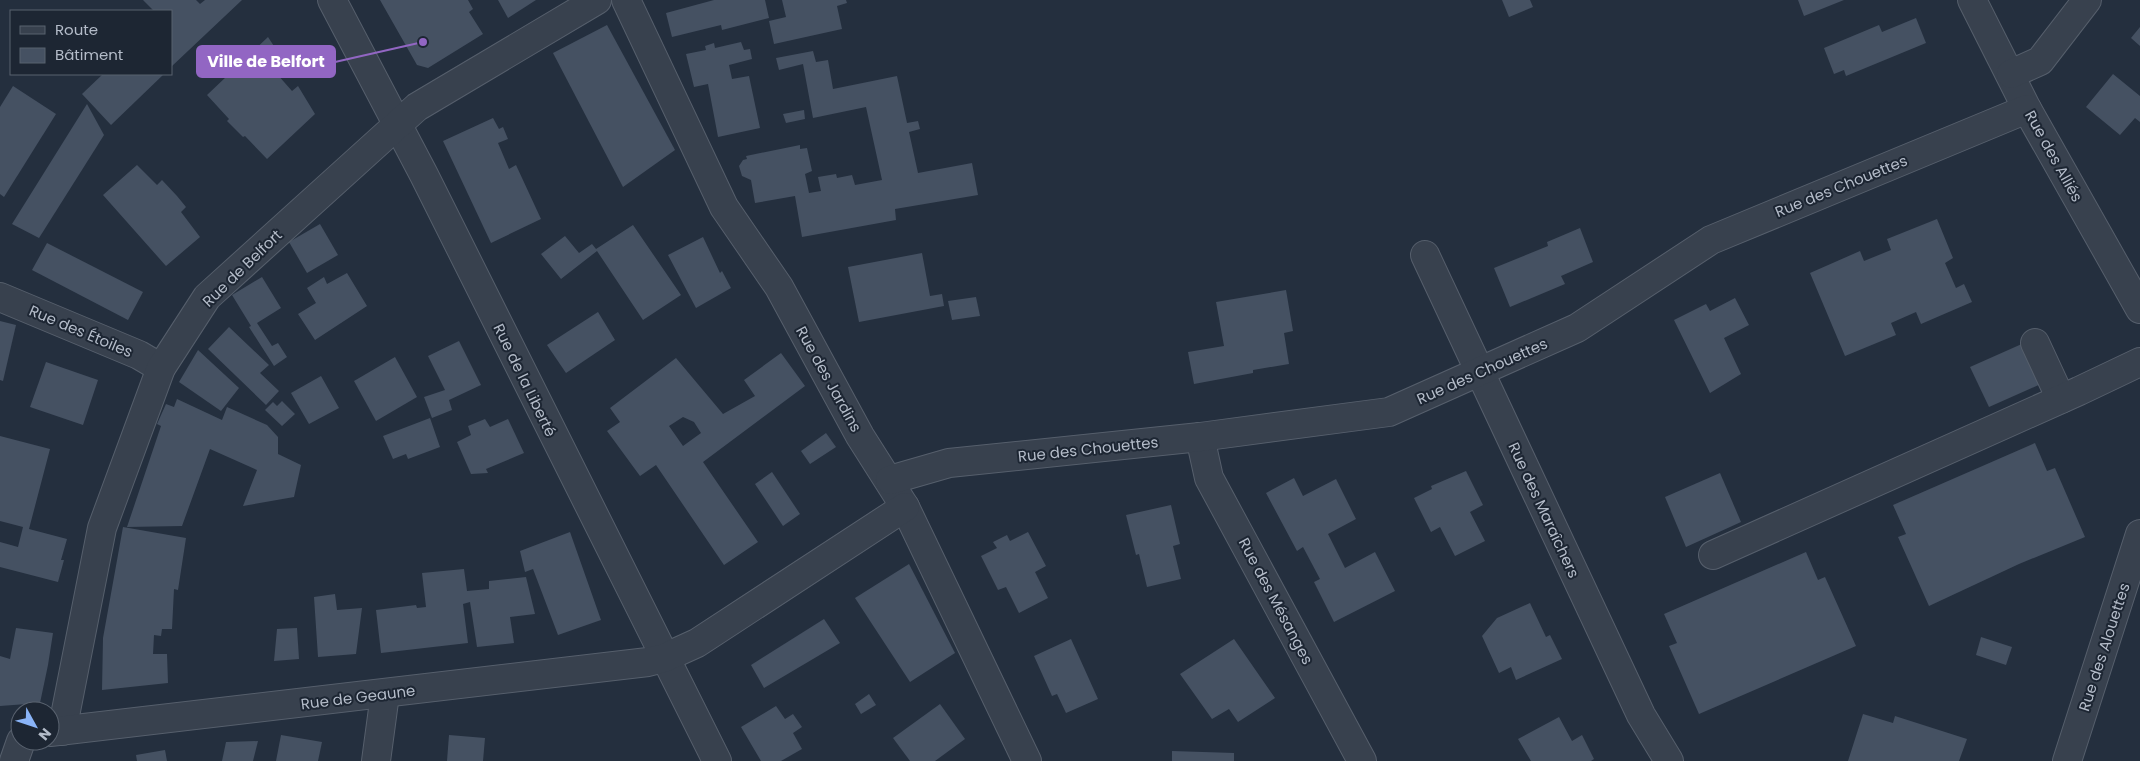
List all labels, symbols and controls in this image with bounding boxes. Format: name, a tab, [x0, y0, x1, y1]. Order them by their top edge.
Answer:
legend	[10, 10, 172, 75]
text: Route	[55, 19, 98, 40]
text: Bâtiment	[55, 44, 123, 65]
callout: Ville de Belfort	[197, 46, 335, 77]
text: Ville de Belfort	[207, 50, 325, 73]
street label: Rue des Alliés	[2020, 106, 2088, 206]
street label: Rue des Chouettes	[1772, 150, 1910, 222]
street label: Rue de Belfort	[198, 225, 286, 311]
street label: Rue des Étoiles	[26, 300, 136, 362]
street label: Rue de la Liberté	[489, 320, 561, 440]
street label: Rue des Jardins	[791, 322, 867, 436]
street label: Rue des Chouettes	[1413, 333, 1551, 409]
street label: Rue des Chouettes	[1017, 431, 1159, 467]
street label: Rue des Maraîchers	[1503, 439, 1585, 581]
street label: Rue des Mésanges	[1234, 534, 1318, 668]
street label: Rue des Alouettes	[2073, 580, 2135, 714]
street label: Rue de Geaune	[300, 680, 416, 714]
north arrow	[10, 701, 60, 751]
text: N	[34, 724, 56, 745]

